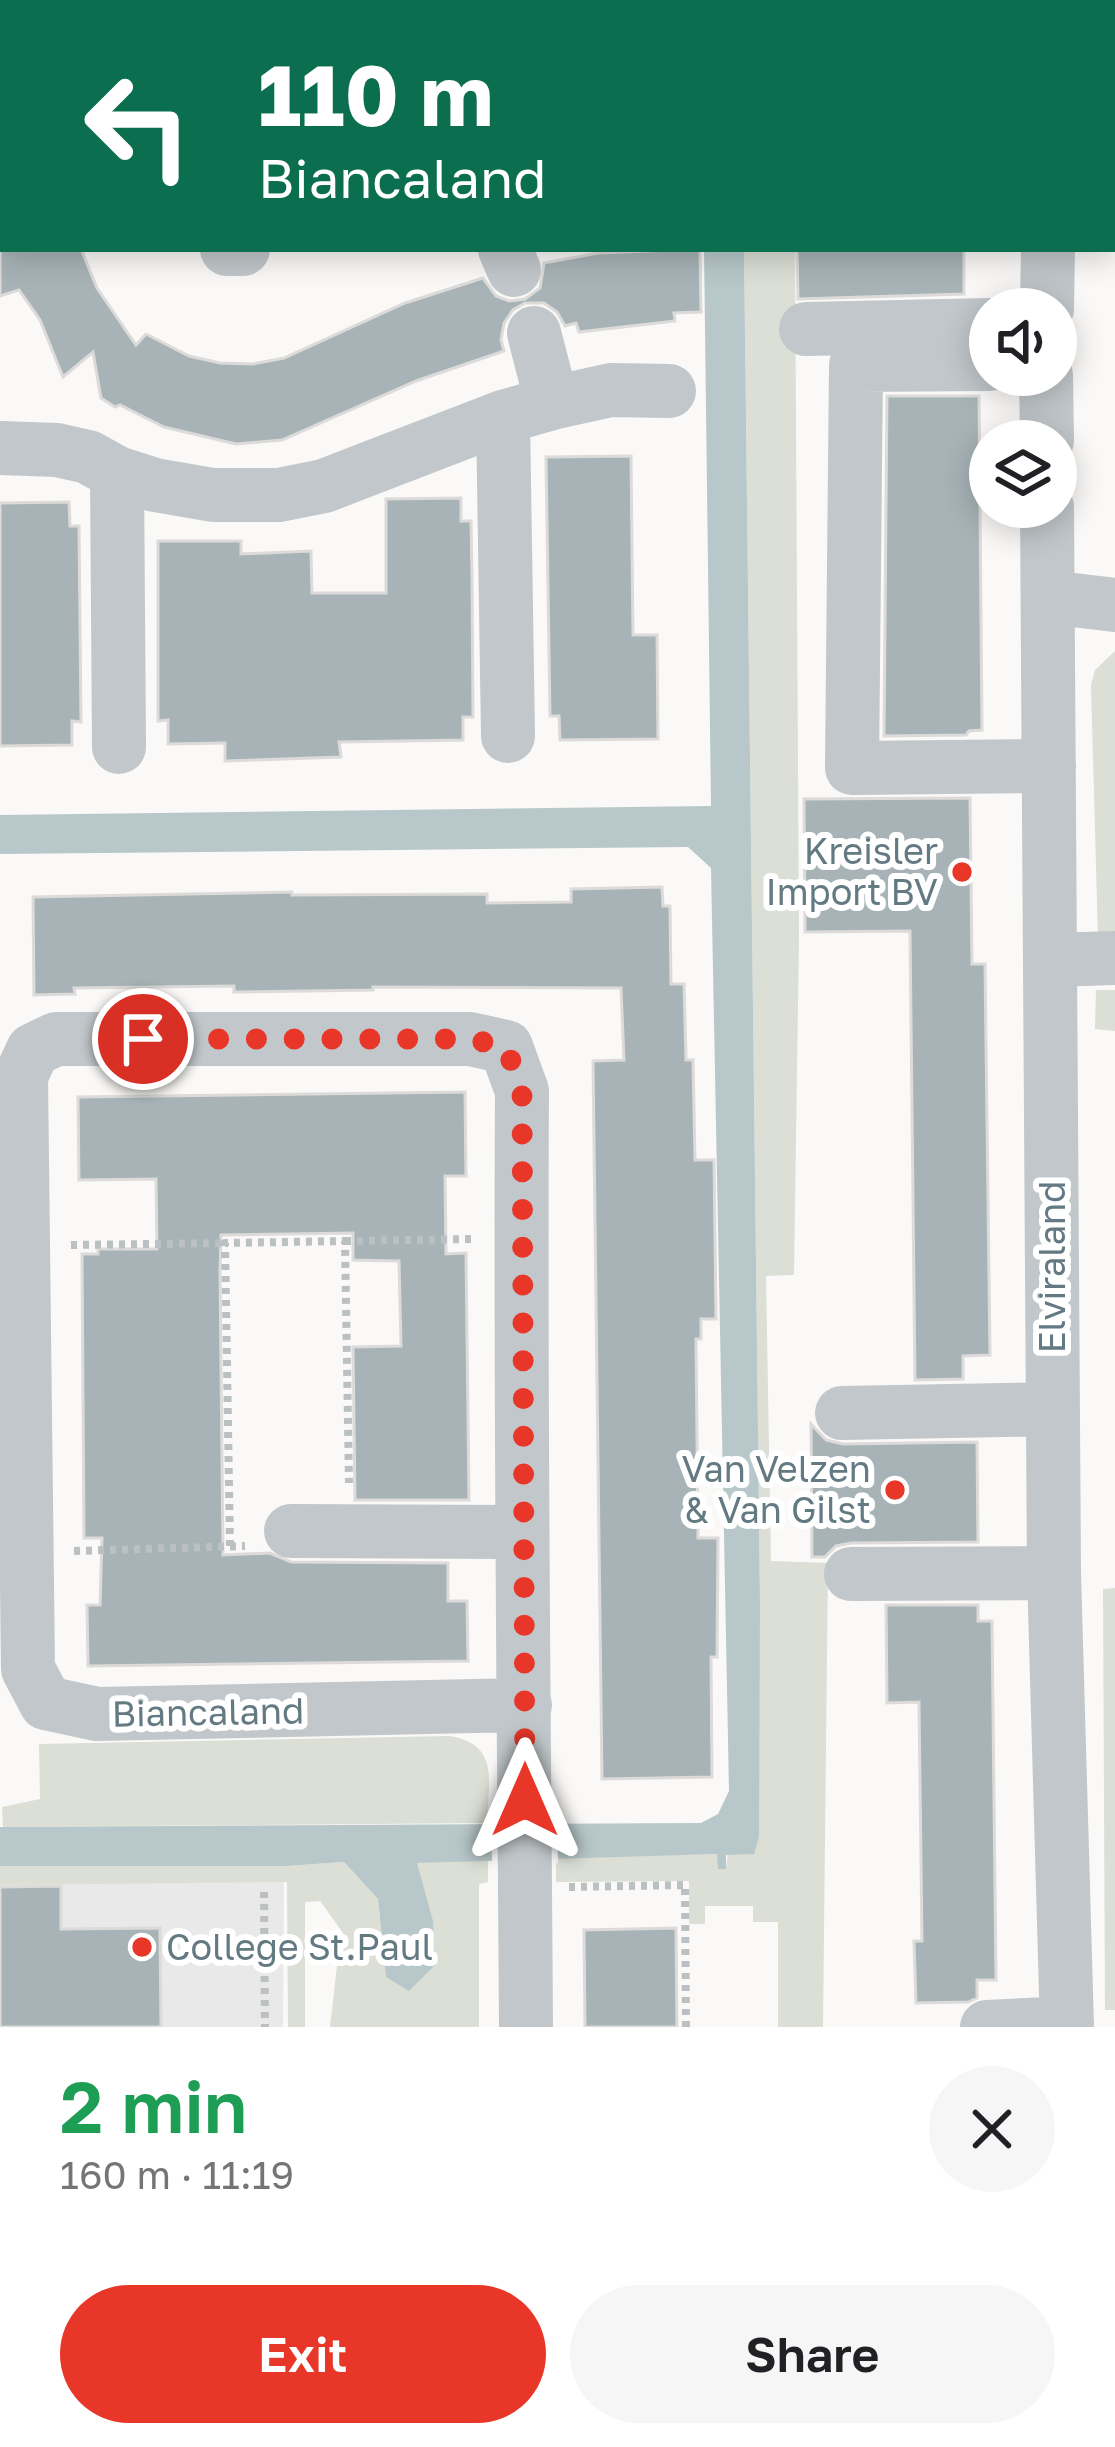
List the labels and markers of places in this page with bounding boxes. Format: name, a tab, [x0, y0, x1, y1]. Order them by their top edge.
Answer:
place label: Kreisler Import BV	[765, 829, 938, 913]
marker: Kreisler Import BV	[949, 859, 975, 885]
pin	[92, 988, 194, 1090]
place label: Van Velzen & Van Gilst	[681, 1447, 871, 1531]
marker: Van Velzen & Van Gilst	[882, 1477, 908, 1503]
place label: College St.Paul	[166, 1925, 433, 1968]
marker: College St.Paul	[129, 1934, 155, 1960]

